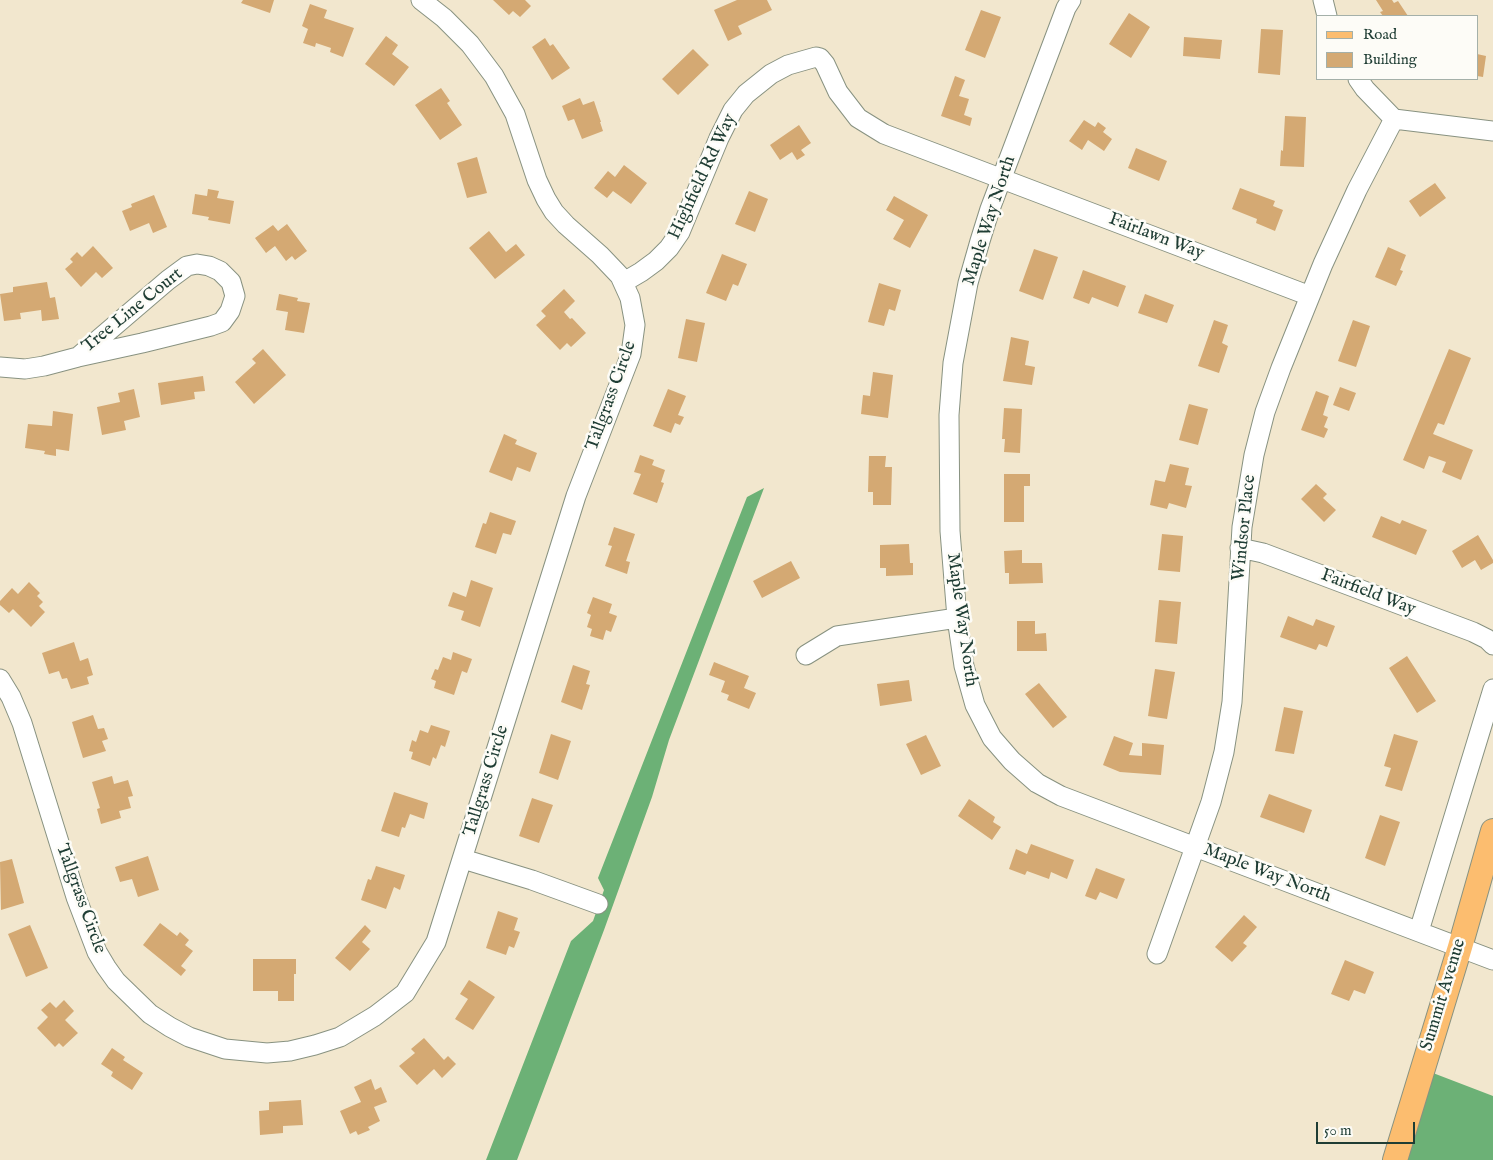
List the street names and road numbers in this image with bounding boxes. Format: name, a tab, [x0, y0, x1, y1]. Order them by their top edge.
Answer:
street label: Highfield Rd Way	[664, 111, 742, 243]
street label: Maple Way North	[959, 153, 1021, 289]
street label: Fairlawn Way	[1105, 209, 1207, 265]
street label: Tree Line Court	[78, 264, 188, 358]
street label: Tallgrass Circle	[582, 338, 642, 454]
street label: Windsor Place	[1229, 474, 1261, 582]
street label: Maple Way North	[941, 552, 981, 688]
street label: Fairfield Way	[1317, 565, 1419, 621]
street label: Tallgrass Circle	[460, 723, 514, 839]
street label: Maple Way North	[1200, 840, 1334, 908]
street label: Tallgrass Circle	[50, 841, 110, 957]
street label: Summit Avenue	[1417, 936, 1471, 1054]

